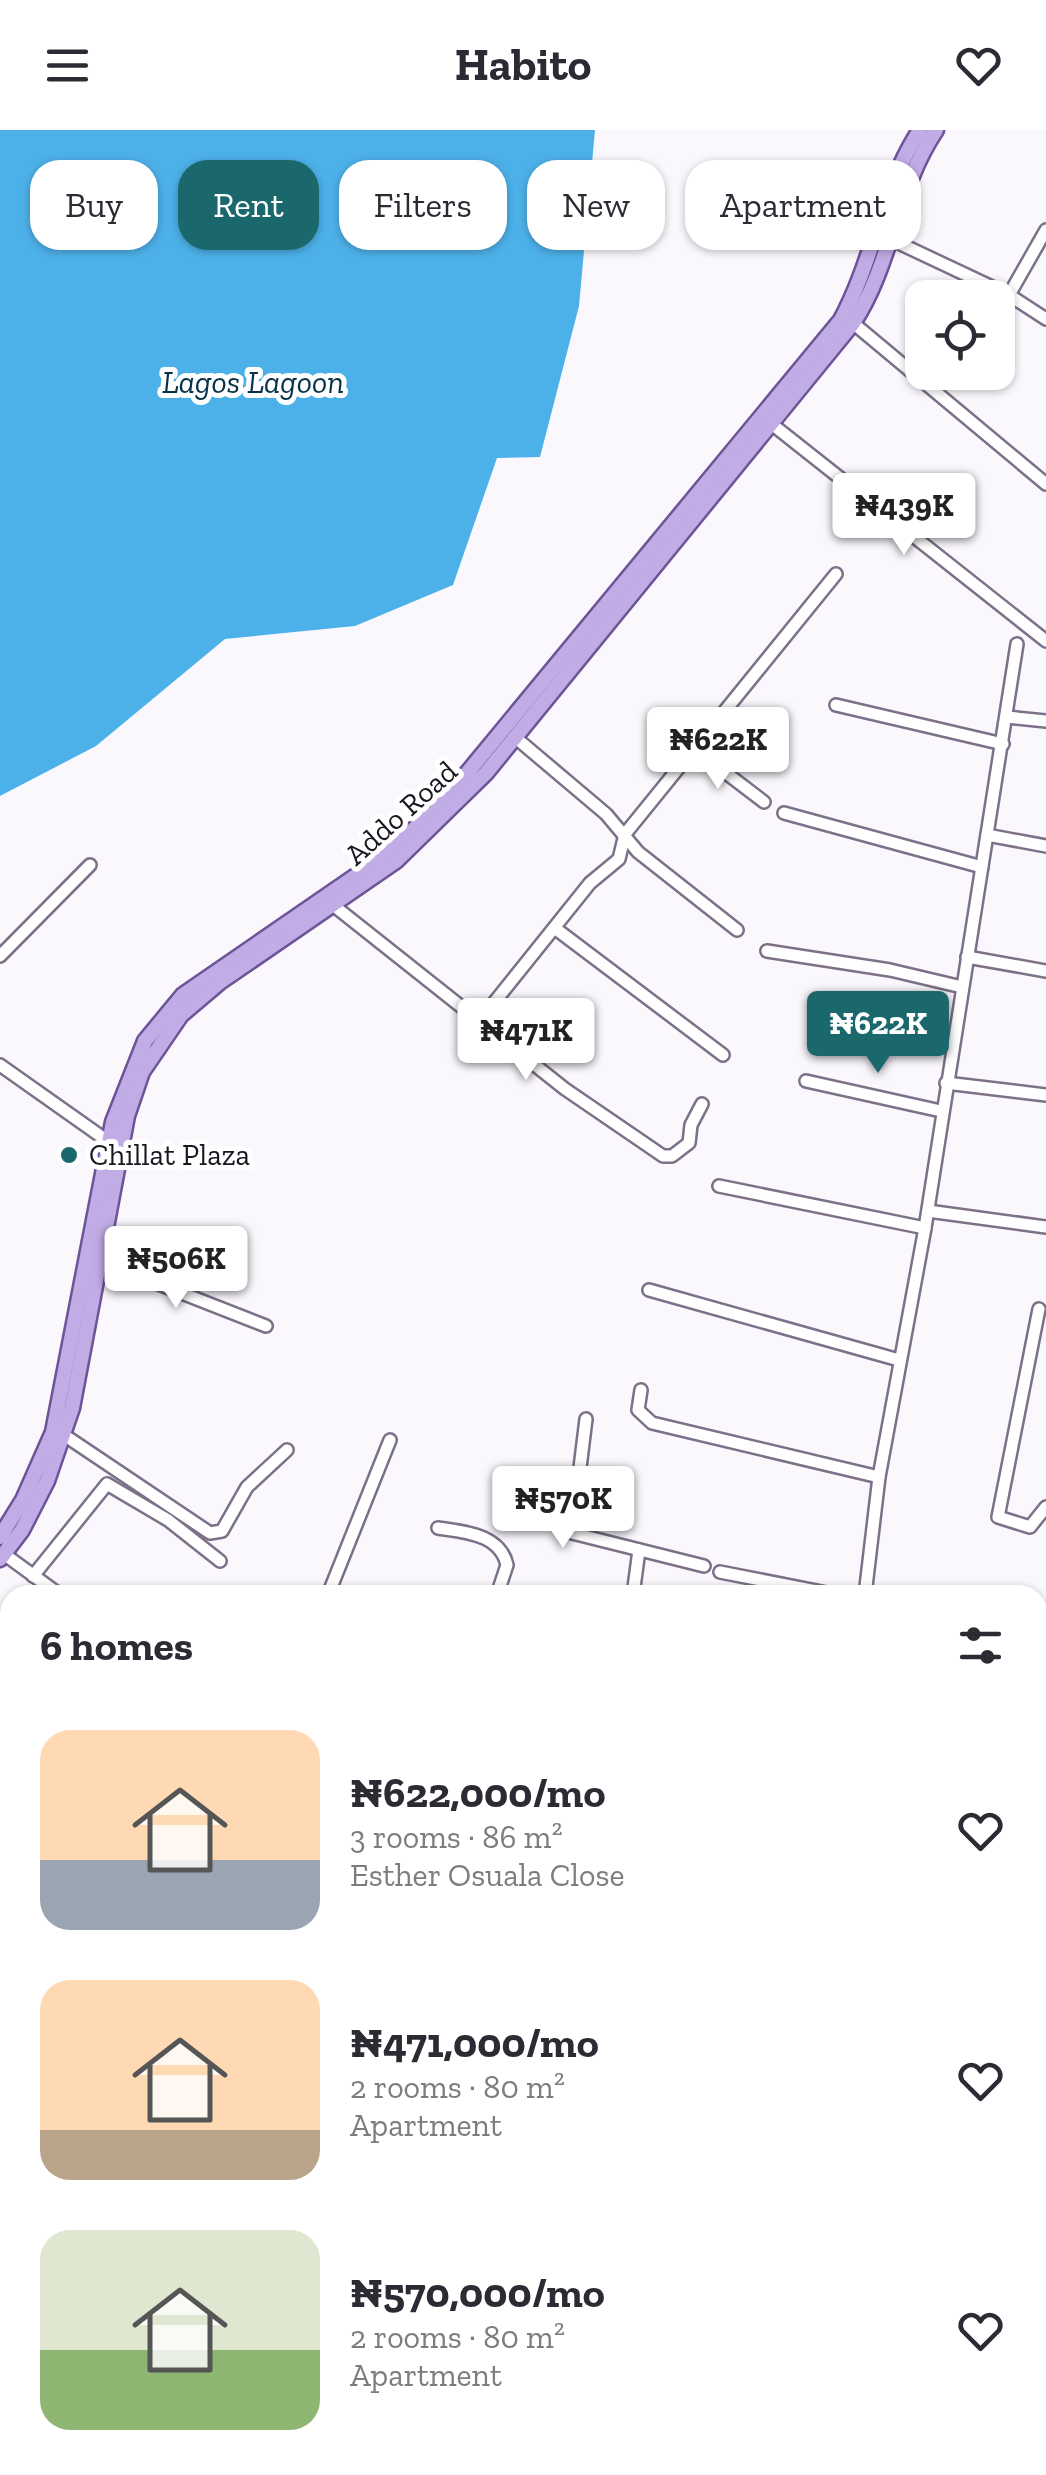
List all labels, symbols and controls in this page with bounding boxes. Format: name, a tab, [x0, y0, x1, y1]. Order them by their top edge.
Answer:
icon: menu	[40, 38, 95, 93]
text: Habito	[455, 38, 591, 92]
icon: heart	[951, 38, 1006, 93]
chip: Buy	[30, 160, 158, 250]
chip: Rent	[178, 160, 319, 250]
chip: Filters	[339, 160, 507, 250]
chip: New	[527, 160, 665, 250]
chip: Apartment	[685, 160, 921, 250]
map controls	[905, 280, 1015, 390]
button: locate	[905, 280, 1015, 390]
water label: Lagos Lagoon	[162, 363, 344, 401]
pin: ₦439K	[834, 473, 974, 558]
text: ₦439K	[854, 486, 954, 524]
pin: ₦622K	[648, 707, 788, 792]
text: ₦622K	[669, 720, 767, 758]
street label: Addo Road	[337, 753, 465, 873]
pin: ₦622K	[808, 991, 948, 1076]
pin: ₦471K	[456, 998, 596, 1083]
text: ₦622K	[829, 1004, 927, 1042]
text: ₦471K	[480, 1011, 573, 1049]
place label: Chillat Plaza	[89, 1137, 250, 1173]
marker: Chillat Plaza	[58, 1144, 80, 1166]
pin: ₦506K	[106, 1226, 246, 1311]
text: ₦506K	[127, 1239, 225, 1277]
pin: ₦570K	[493, 1466, 633, 1551]
text: ₦570K	[514, 1479, 612, 1517]
icon: filters	[953, 1618, 1008, 1673]
text: 6 homes	[40, 1620, 193, 1671]
text: ₦622,000/mo	[350, 1767, 605, 1818]
icon: home	[120, 1770, 240, 1890]
icon: heart	[953, 1803, 1008, 1858]
text: 3 rooms · 86 m²	[350, 1818, 563, 1856]
text: Esther Osuala Close	[350, 1856, 625, 1894]
text: ₦471,000/mo	[350, 2017, 599, 2068]
icon: home	[120, 2020, 240, 2140]
icon: heart	[953, 2053, 1008, 2108]
text: 2 rooms · 80 m²	[350, 2068, 565, 2106]
text: Apartment	[350, 2106, 502, 2144]
text: ₦570,000/mo	[350, 2267, 605, 2318]
icon: home	[120, 2270, 240, 2390]
icon: heart	[953, 2303, 1008, 2358]
text: 2 rooms · 80 m²	[350, 2318, 565, 2356]
text: Apartment	[350, 2356, 502, 2394]

